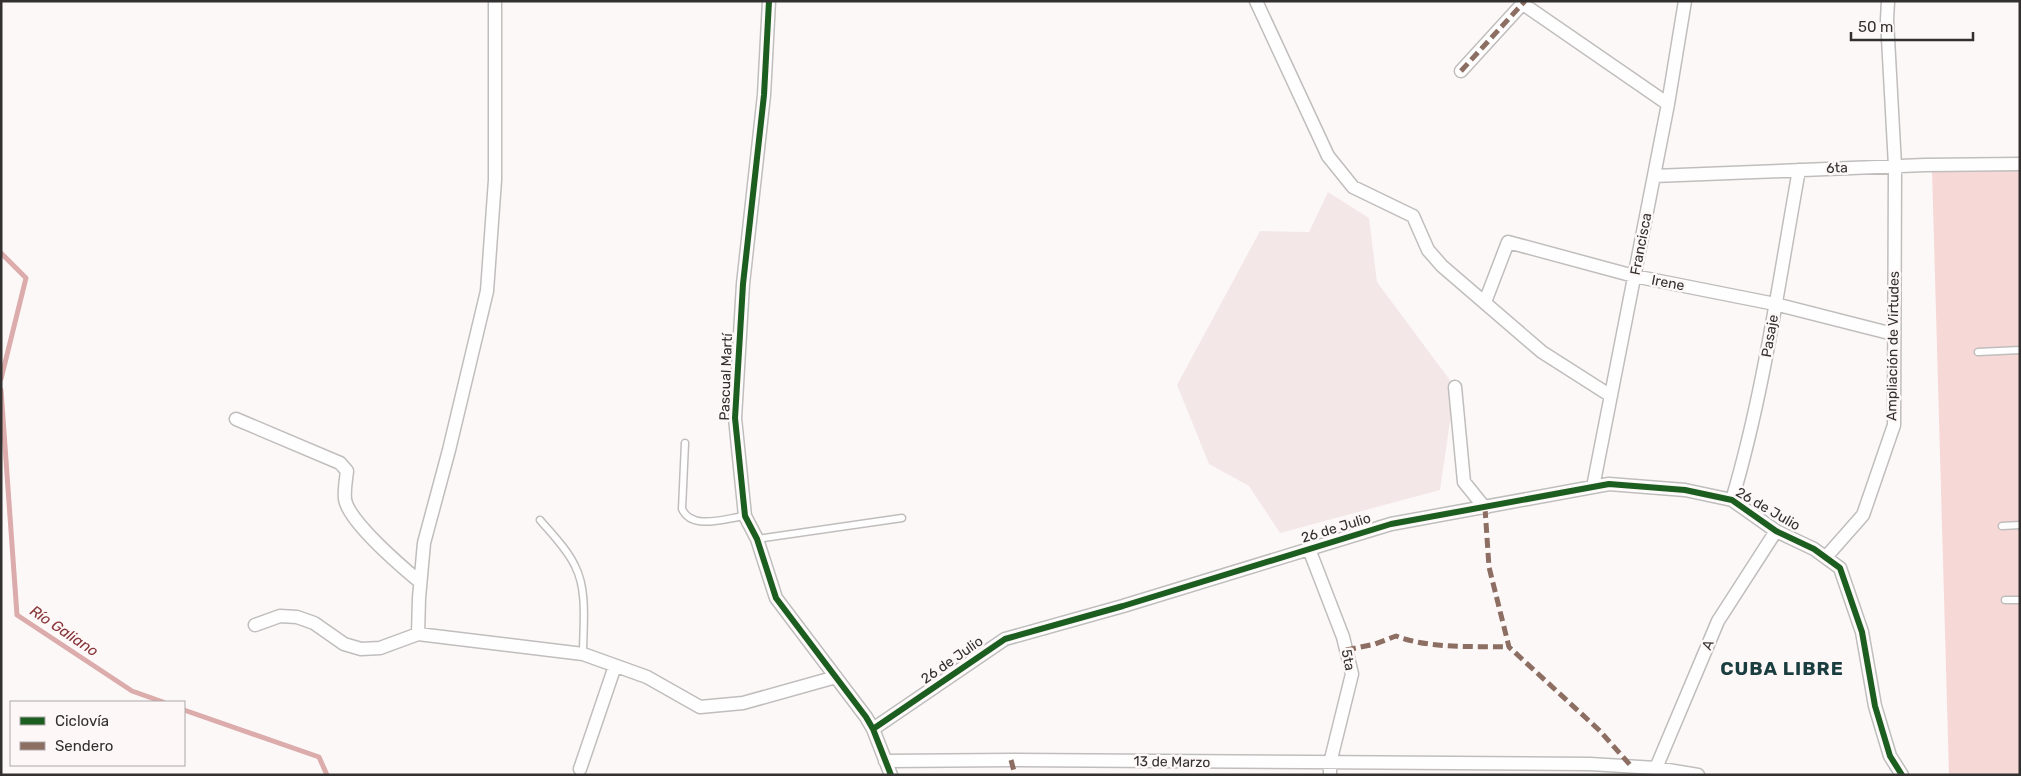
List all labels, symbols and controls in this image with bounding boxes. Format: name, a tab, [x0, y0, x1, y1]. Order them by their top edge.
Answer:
scale bar	[1851, 10, 1974, 42]
text: 50 m	[1858, 18, 1893, 36]
street label: 6ta	[1826, 159, 1848, 177]
street label: Francisca	[1627, 211, 1655, 277]
street label: Irene	[1650, 271, 1686, 295]
street label: Ampliación de Virtudes	[1883, 271, 1903, 421]
street label: Pasaje	[1758, 313, 1782, 359]
street label: Pascual Martí	[716, 332, 736, 421]
street label: 26 de Julio	[1733, 484, 1803, 534]
street label: 26 de Julio	[1299, 509, 1373, 547]
water label: Río Galiano	[26, 602, 102, 661]
street label: 26 de Julio	[918, 632, 986, 688]
street label: A	[1698, 637, 1718, 653]
street label: 5ta	[1338, 648, 1358, 672]
district label: CUBA LIBRE	[1720, 657, 1844, 680]
legend	[10, 701, 185, 766]
text: Ciclovía	[55, 712, 109, 730]
text: Sendero	[55, 737, 113, 755]
street label: 13 de Marzo	[1134, 753, 1210, 771]

